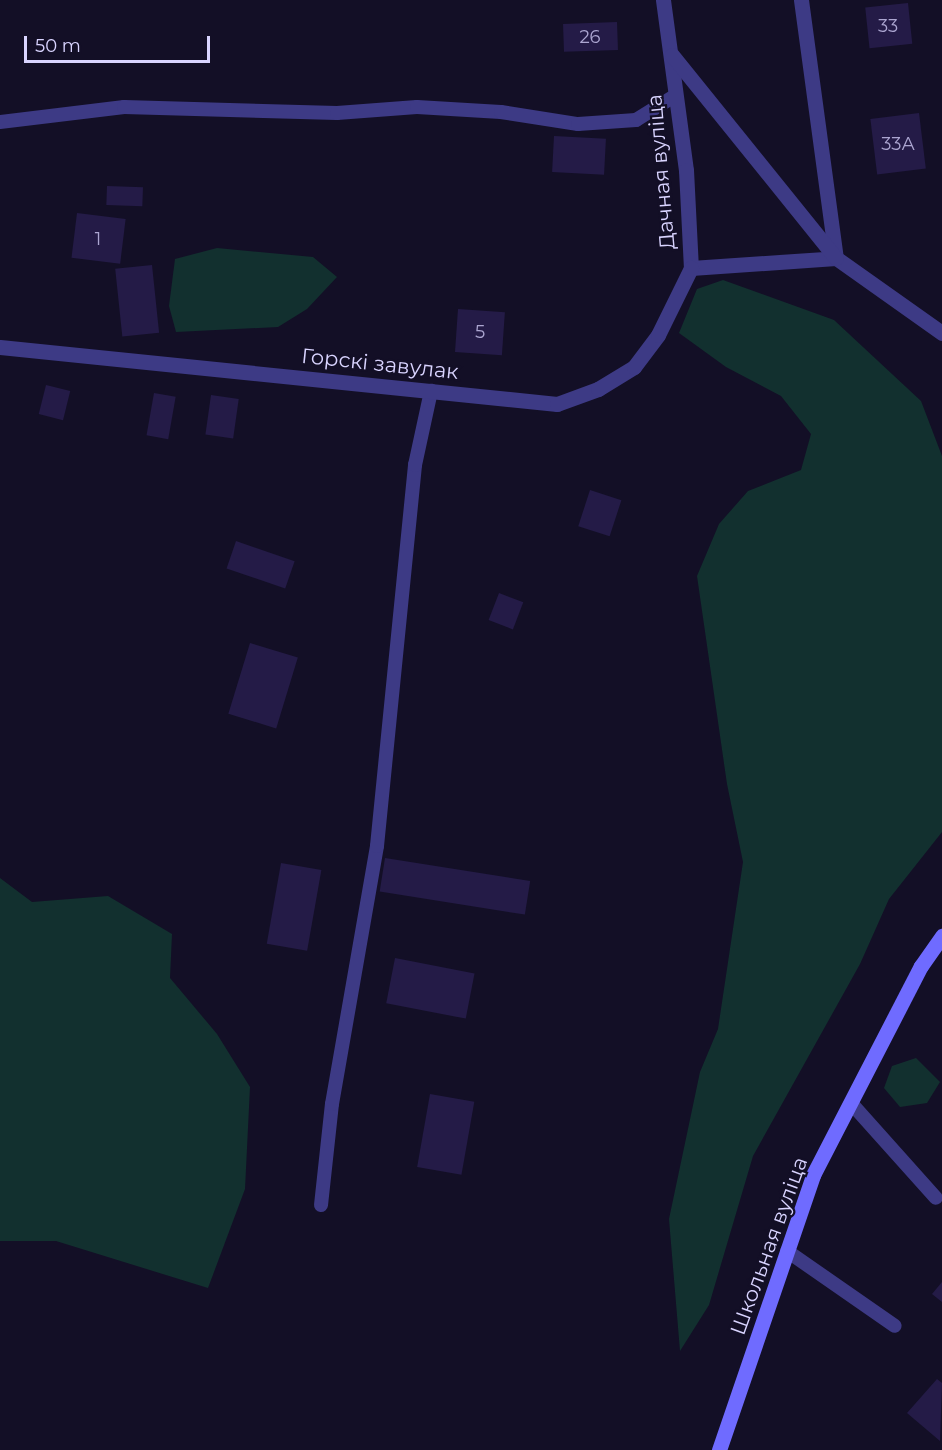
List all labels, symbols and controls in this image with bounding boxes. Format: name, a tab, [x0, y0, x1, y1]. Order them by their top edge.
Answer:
house number: 33	[878, 15, 898, 37]
scale bar	[27, 24, 213, 62]
house number: 26	[579, 26, 601, 48]
text: 50 m	[35, 35, 81, 57]
street label: Дачная вуліца	[642, 93, 680, 251]
house number: 33А	[881, 133, 915, 155]
house number: 1	[95, 228, 101, 250]
house number: 5	[475, 321, 485, 343]
street label: Горскі завулак	[300, 343, 460, 385]
street label: Школьная вуліца	[725, 1154, 813, 1338]

